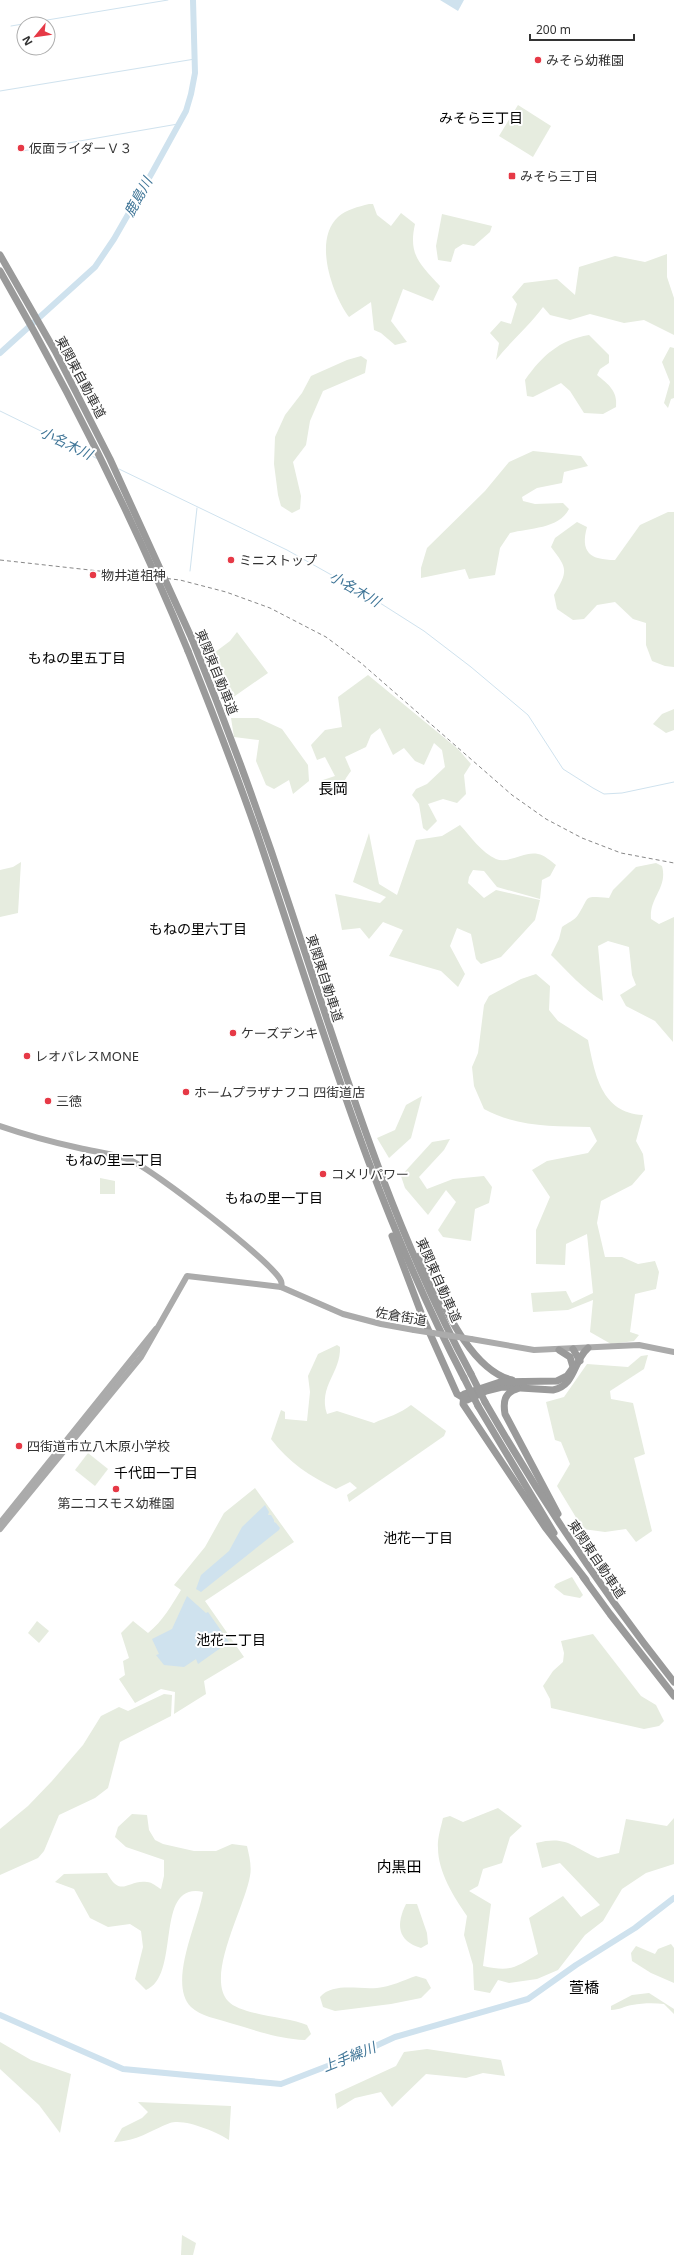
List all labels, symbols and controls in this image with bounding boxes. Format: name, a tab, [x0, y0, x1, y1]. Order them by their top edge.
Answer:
north arrow	[16, 16, 56, 56]
scale bar	[530, 16, 634, 42]
text: 200 m	[536, 21, 571, 38]
text: N	[18, 34, 36, 49]
place label: みそら幼稚園	[546, 51, 624, 69]
marker: みそら幼稚園	[533, 55, 543, 65]
district label: みそら三丁目	[439, 108, 523, 127]
place label: 仮面ライダーＶ３	[29, 139, 132, 157]
marker: 仮面ライダーＶ３	[16, 143, 26, 153]
place label: みそら三丁目	[520, 167, 598, 185]
marker: みそら三丁目	[507, 171, 517, 181]
water label: 鹿島川	[119, 172, 157, 220]
street label: 東関東自動車道	[52, 333, 110, 421]
water label: 小名木川	[37, 422, 97, 464]
place label: ミニストップ	[239, 551, 317, 569]
marker: ミニストップ	[226, 555, 236, 565]
place label: 物井道祖神	[101, 566, 166, 584]
water label: 小名木川	[326, 566, 386, 612]
marker: 物井道祖神	[88, 570, 98, 580]
street label: 東関東自動車道	[192, 626, 242, 718]
district label: もねの里五丁目	[28, 648, 126, 667]
district label: 長岡	[318, 778, 348, 798]
district label: もねの里六丁目	[149, 919, 247, 938]
street label: 東関東自動車道	[302, 932, 348, 1024]
place label: ケーズデンキ	[241, 1024, 318, 1042]
marker: ケーズデンキ	[228, 1028, 238, 1038]
place label: レオパレスMONE	[35, 1047, 139, 1065]
marker: レオパレスMONE	[22, 1051, 32, 1061]
place label: ホームプラザナフコ 四街道店	[194, 1083, 365, 1101]
marker: ホームプラザナフコ 四街道店	[181, 1087, 191, 1097]
place label: 三徳	[56, 1092, 82, 1110]
marker: 三徳	[43, 1096, 53, 1106]
district label: もねの里二丁目	[65, 1150, 163, 1169]
place label: コメリパワー	[331, 1165, 409, 1183]
marker: コメリパワー	[318, 1169, 328, 1179]
district label: もねの里一丁目	[225, 1188, 323, 1207]
street label: 東関東自動車道	[412, 1235, 466, 1325]
street label: 佐倉街道	[374, 1303, 428, 1329]
place label: 四街道市立八木原小学校	[27, 1437, 170, 1455]
marker: 四街道市立八木原小学校	[14, 1441, 24, 1451]
district label: 千代田一丁目	[114, 1463, 198, 1482]
marker: 第二コスモス幼稚園	[111, 1484, 121, 1494]
place label: 第二コスモス幼稚園	[57, 1494, 175, 1512]
street label: 東関東自動車道	[564, 1516, 630, 1602]
district label: 池花一丁目	[383, 1528, 453, 1547]
district label: 池花二丁目	[196, 1630, 266, 1649]
district label: 内黒田	[376, 1856, 422, 1876]
district label: 萱橋	[569, 1977, 599, 1997]
water label: 上手繰川	[319, 2036, 380, 2076]

